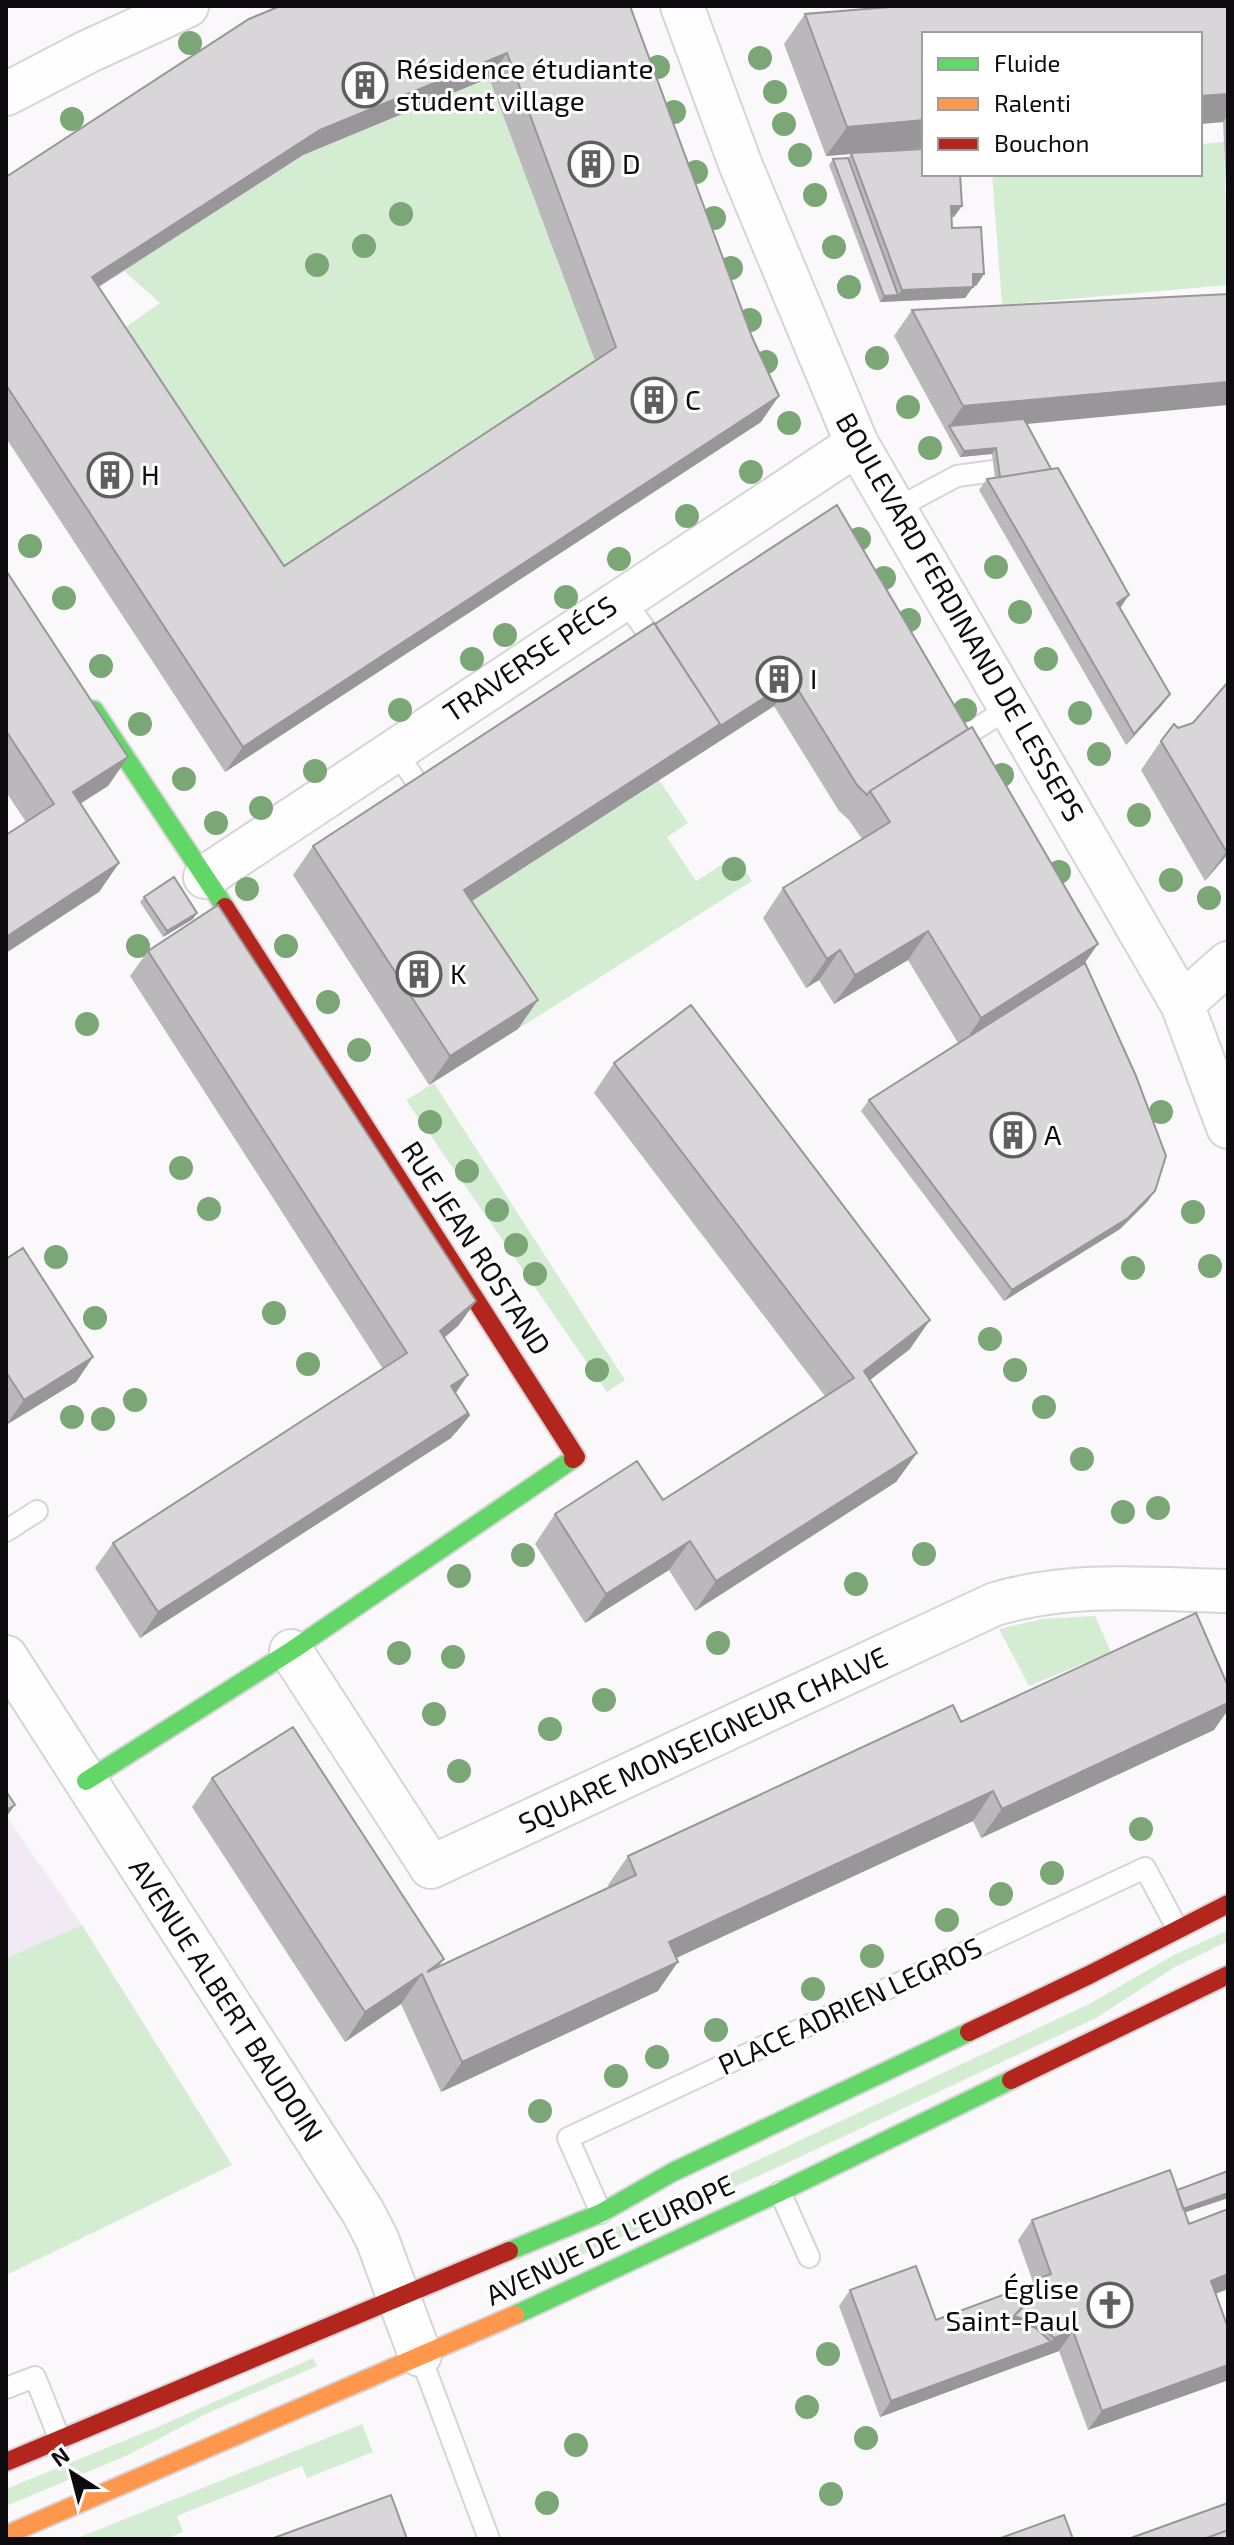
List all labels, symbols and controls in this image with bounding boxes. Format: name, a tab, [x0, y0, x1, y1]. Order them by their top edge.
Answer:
legend	[922, 32, 1202, 176]
text: Fluide	[994, 48, 1060, 77]
place label: Résidence étudiante student village	[396, 51, 653, 117]
building icon: Résidence étudiante student village	[341, 61, 389, 109]
text: Ralenti	[994, 88, 1071, 117]
text: Bouchon	[994, 128, 1089, 157]
building icon: D	[567, 140, 615, 188]
place label: D	[622, 146, 641, 180]
building icon: C	[630, 376, 678, 424]
place label: C	[685, 382, 701, 416]
street label: BOULEVARD FERDINAND DE LESSEPS	[830, 406, 1092, 827]
building icon: H	[86, 451, 134, 499]
place label: H	[141, 457, 160, 491]
street label: TRAVERSE PÉCS	[436, 588, 622, 729]
building icon: I	[755, 655, 803, 703]
place label: I	[810, 661, 817, 695]
building icon: K	[395, 950, 443, 998]
place label: K	[450, 956, 467, 990]
building icon: A	[989, 1111, 1037, 1159]
place label: A	[1044, 1117, 1062, 1151]
street label: RUE JEAN ROSTAND	[395, 1134, 559, 1361]
street label: SQUARE MONSEIGNEUR CHALVE	[513, 1638, 893, 1840]
street label: AVENUE ALBERT BAUDOIN	[123, 1852, 331, 2147]
street label: PLACE ADRIEN LEGROS	[712, 1929, 987, 2081]
street label: AVENUE DE L'EUROPE	[480, 2167, 739, 2312]
place label: Église Saint-Paul	[945, 2271, 1080, 2337]
church icon: Église Saint-Paul	[1086, 2281, 1134, 2329]
north arrow	[32, 2433, 112, 2513]
text: N	[46, 2441, 74, 2471]

